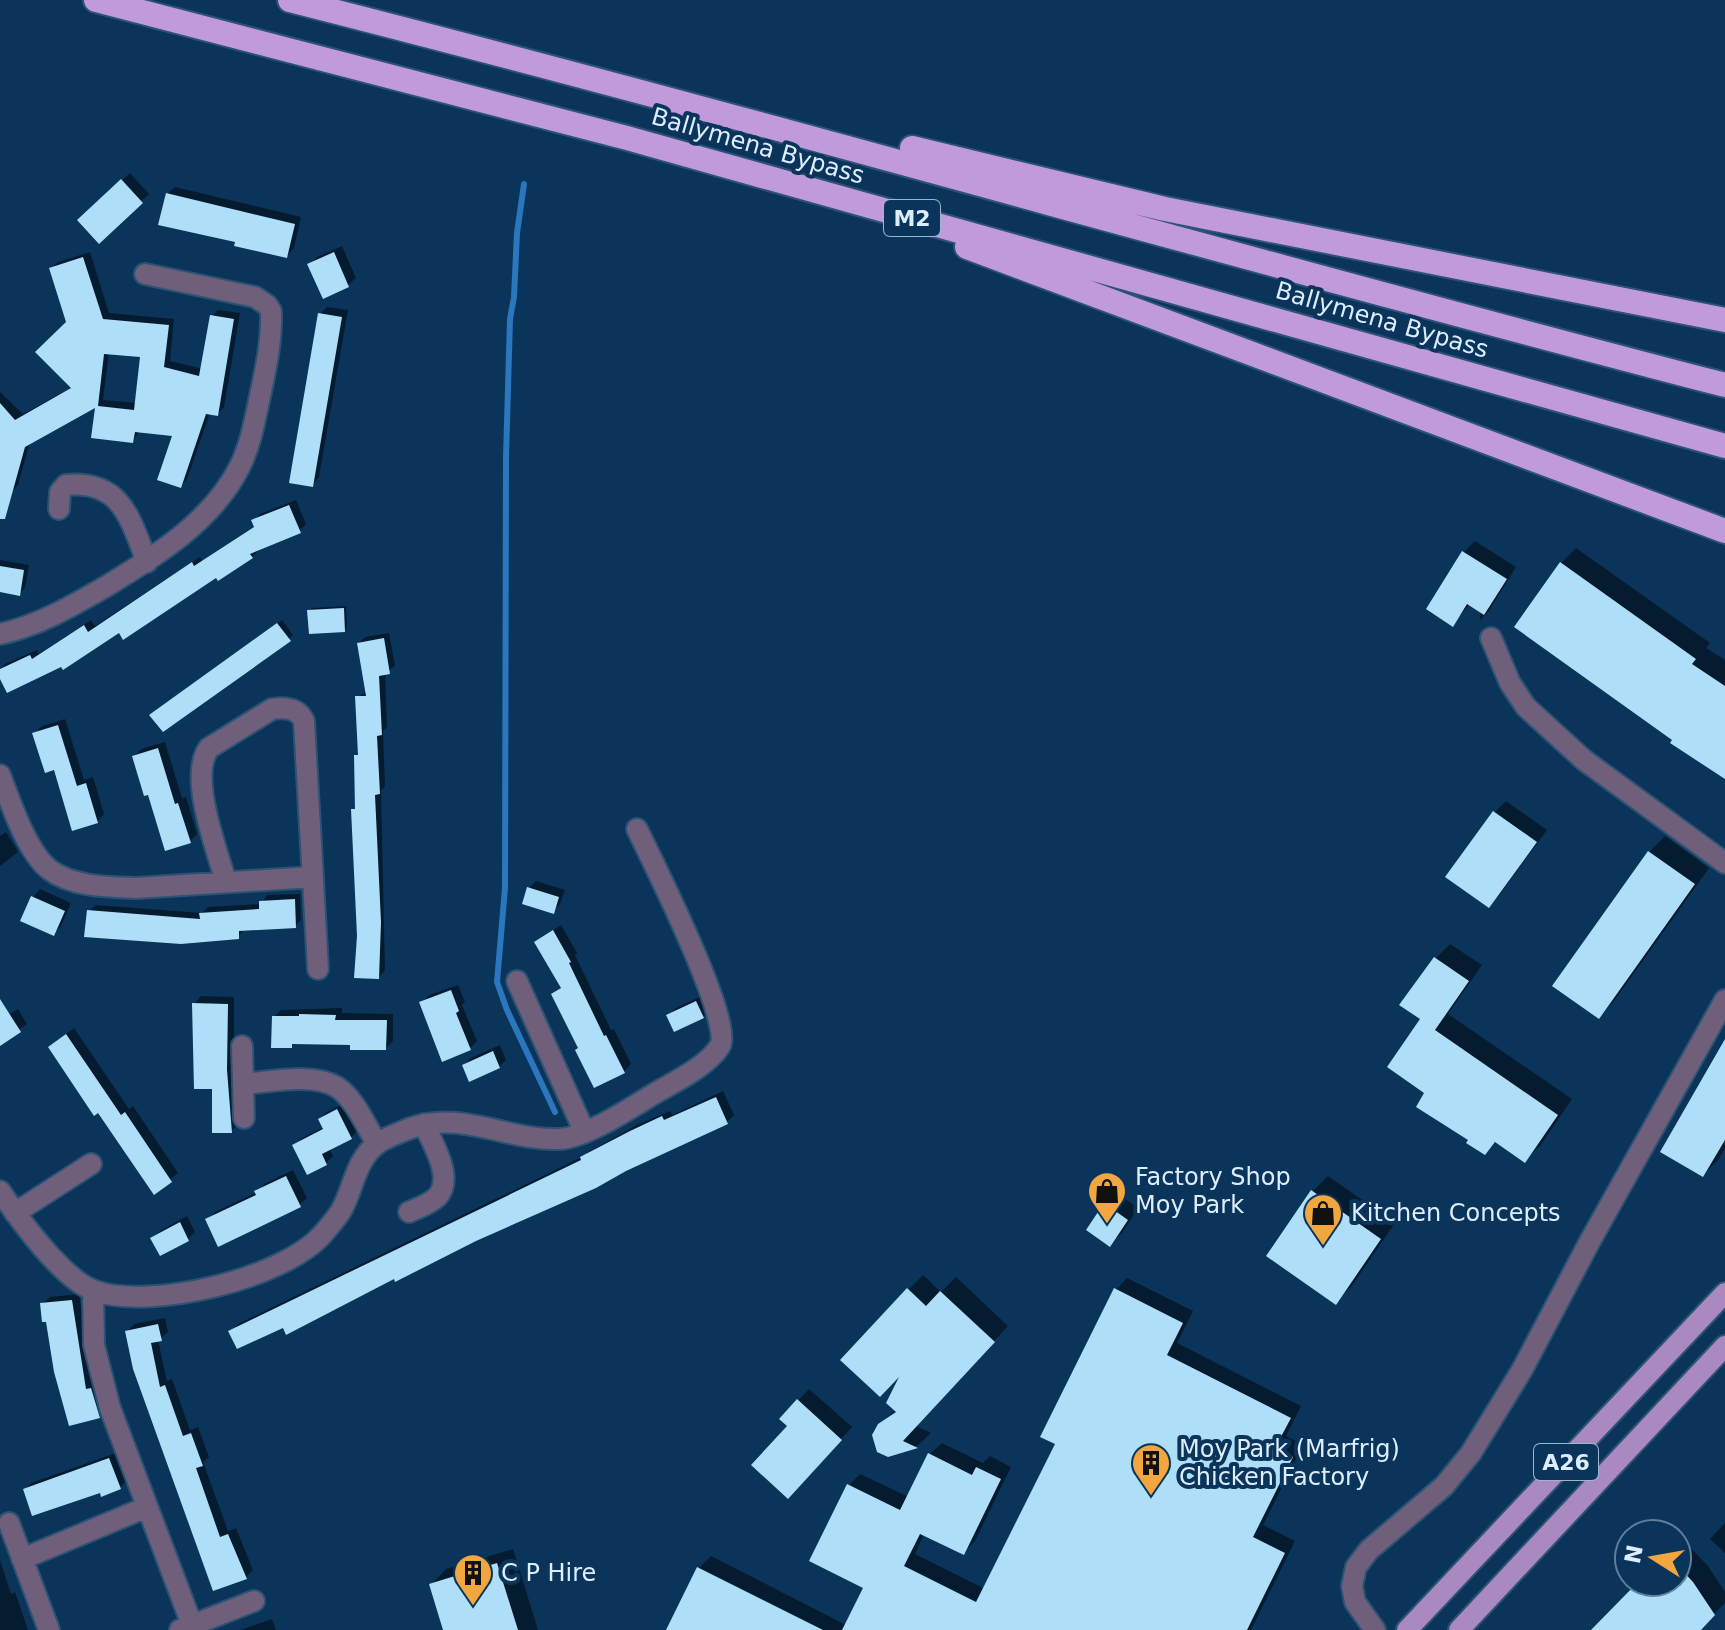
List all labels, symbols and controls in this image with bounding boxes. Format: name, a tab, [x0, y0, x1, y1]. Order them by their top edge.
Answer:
street label: Ballymena Bypass	[648, 102, 868, 190]
road number: M2	[884, 200, 940, 236]
street label: Ballymena Bypass	[1272, 276, 1492, 364]
place label: Factory Shop Moy Park	[1135, 1163, 1291, 1219]
shop icon: Factory Shop Moy Park	[1086, 1170, 1128, 1225]
shop icon: Kitchen Concepts	[1302, 1192, 1344, 1247]
place label: Kitchen Concepts	[1351, 1199, 1561, 1227]
place label: Moy Park (Marfrig) Chicken Factory	[1179, 1435, 1400, 1491]
building icon: Moy Park (Marfrig) Chicken Factory	[1130, 1442, 1172, 1497]
road number: A26	[1534, 1444, 1598, 1480]
north arrow	[1613, 1518, 1693, 1598]
text: N	[1620, 1543, 1648, 1566]
building icon: C P Hire	[452, 1552, 494, 1607]
place label: C P Hire	[501, 1559, 596, 1587]

